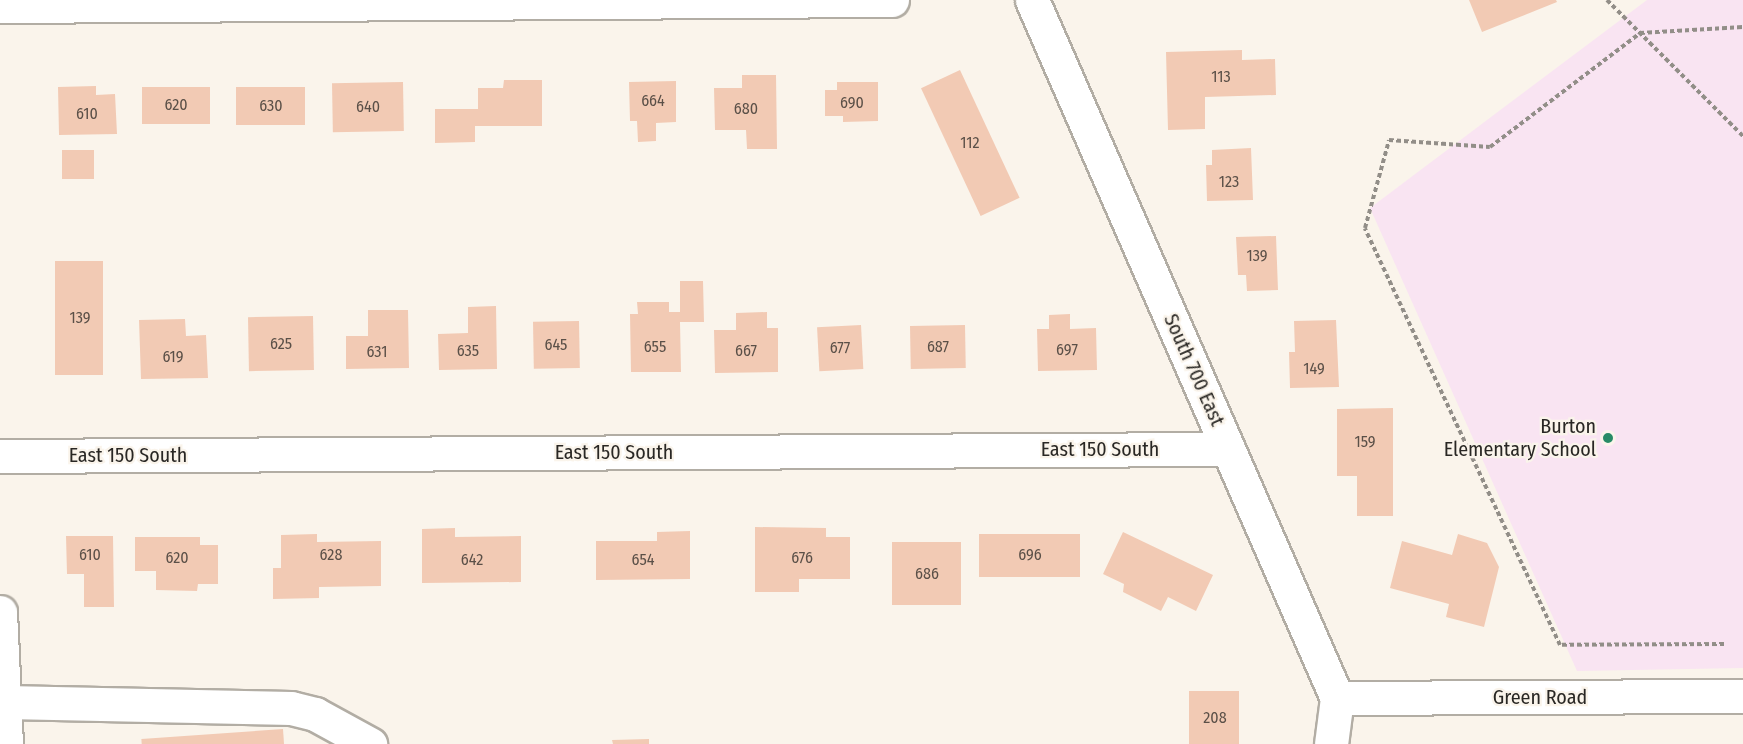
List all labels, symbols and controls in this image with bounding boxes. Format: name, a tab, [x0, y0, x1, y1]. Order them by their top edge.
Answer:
house number: 113	[1211, 67, 1231, 87]
house number: 664	[641, 91, 665, 111]
house number: 690	[840, 93, 864, 113]
house number: 620	[164, 95, 188, 115]
house number: 630	[259, 96, 283, 116]
house number: 640	[356, 97, 380, 117]
house number: 680	[734, 99, 758, 119]
house number: 610	[76, 104, 98, 124]
house number: 112	[960, 133, 980, 153]
house number: 123	[1219, 172, 1239, 192]
house number: 139	[1246, 246, 1268, 266]
house number: 139	[69, 308, 91, 328]
street label: South 700 East	[1159, 310, 1229, 430]
house number: 625	[270, 334, 292, 354]
house number: 645	[545, 335, 567, 355]
house number: 655	[644, 337, 666, 357]
house number: 687	[927, 337, 949, 357]
house number: 677	[830, 338, 850, 358]
house number: 697	[1056, 340, 1078, 360]
house number: 635	[457, 341, 479, 361]
house number: 667	[735, 341, 757, 361]
house number: 631	[367, 342, 387, 362]
house number: 619	[162, 347, 184, 367]
house number: 149	[1303, 359, 1325, 379]
place label: Burton Elementary School	[1444, 414, 1596, 461]
marker: Burton Elementary School	[1601, 431, 1615, 445]
house number: 159	[1354, 432, 1376, 452]
street label: East 150 South	[1041, 437, 1159, 461]
street label: East 150 South	[555, 440, 673, 464]
street label: East 150 South	[69, 443, 187, 467]
house number: 610	[79, 545, 101, 565]
house number: 628	[320, 545, 342, 565]
house number: 696	[1018, 545, 1042, 565]
house number: 620	[165, 548, 189, 568]
house number: 676	[791, 548, 813, 568]
house number: 642	[461, 550, 483, 570]
house number: 654	[632, 550, 654, 570]
house number: 686	[915, 564, 939, 584]
street label: Green Road	[1493, 685, 1587, 709]
house number: 208	[1203, 708, 1227, 728]

